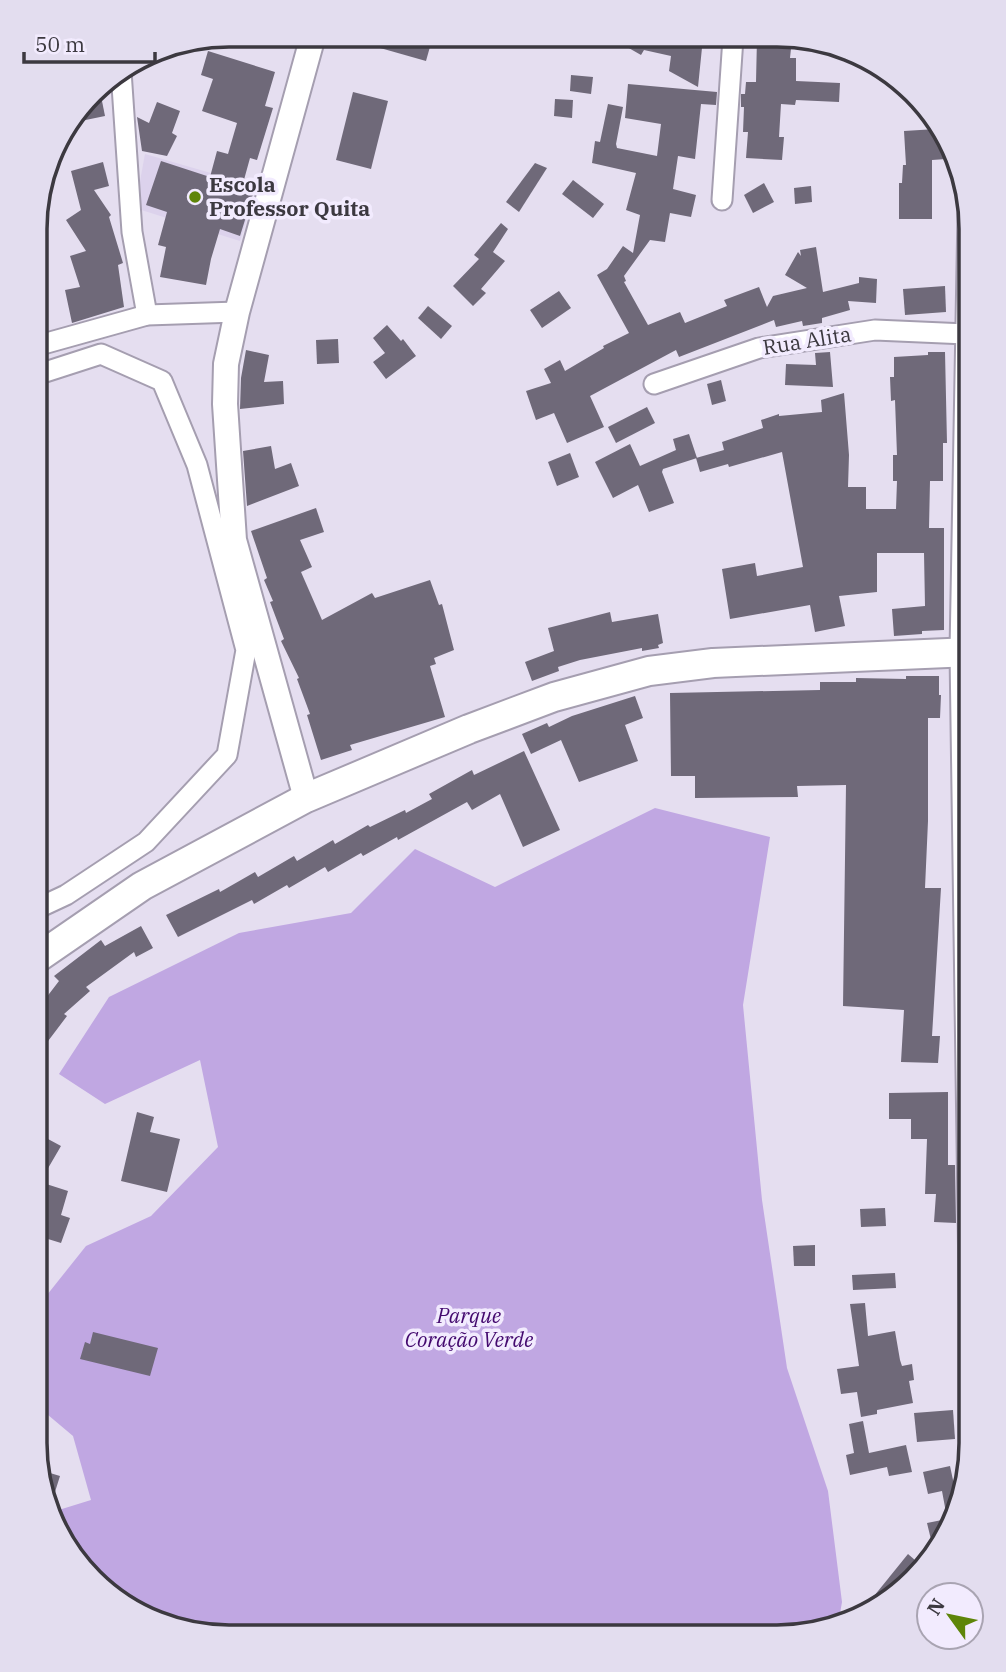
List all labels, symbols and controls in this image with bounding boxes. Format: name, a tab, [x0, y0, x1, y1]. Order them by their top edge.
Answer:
scale bar	[24, 21, 156, 65]
text: 50 m	[35, 30, 85, 58]
place label: Escola Professor Quita	[209, 170, 370, 222]
marker: Escola Professor Quita	[187, 189, 203, 205]
street label: Rua Alita	[761, 319, 853, 361]
park label: Parque Coração Verde	[405, 1301, 534, 1353]
north arrow	[915, 1581, 985, 1651]
text: N	[922, 1594, 950, 1620]

